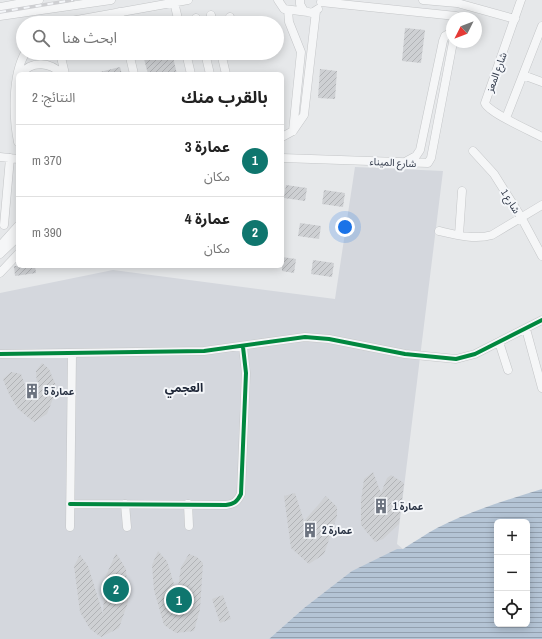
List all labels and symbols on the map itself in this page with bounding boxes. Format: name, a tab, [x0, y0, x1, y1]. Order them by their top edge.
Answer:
north arrow	[446, 12, 482, 48]
street label: شارع المعز	[483, 50, 511, 95]
street label: شارع الميناء	[369, 155, 417, 171]
street label: شارع 1	[497, 187, 523, 217]
your location	[335, 217, 355, 237]
district label: العجمي	[165, 380, 203, 398]
building icon: عمارة 5	[23, 382, 41, 400]
place label: عمارة 5	[44, 385, 75, 398]
building icon: عمارة 1	[372, 497, 390, 515]
place label: عمارة 1	[393, 500, 424, 513]
building icon: عمارة 2	[301, 521, 319, 539]
place label: عمارة 2	[322, 524, 353, 537]
pin: 2	[103, 574, 129, 604]
pin: 1	[166, 585, 192, 615]

